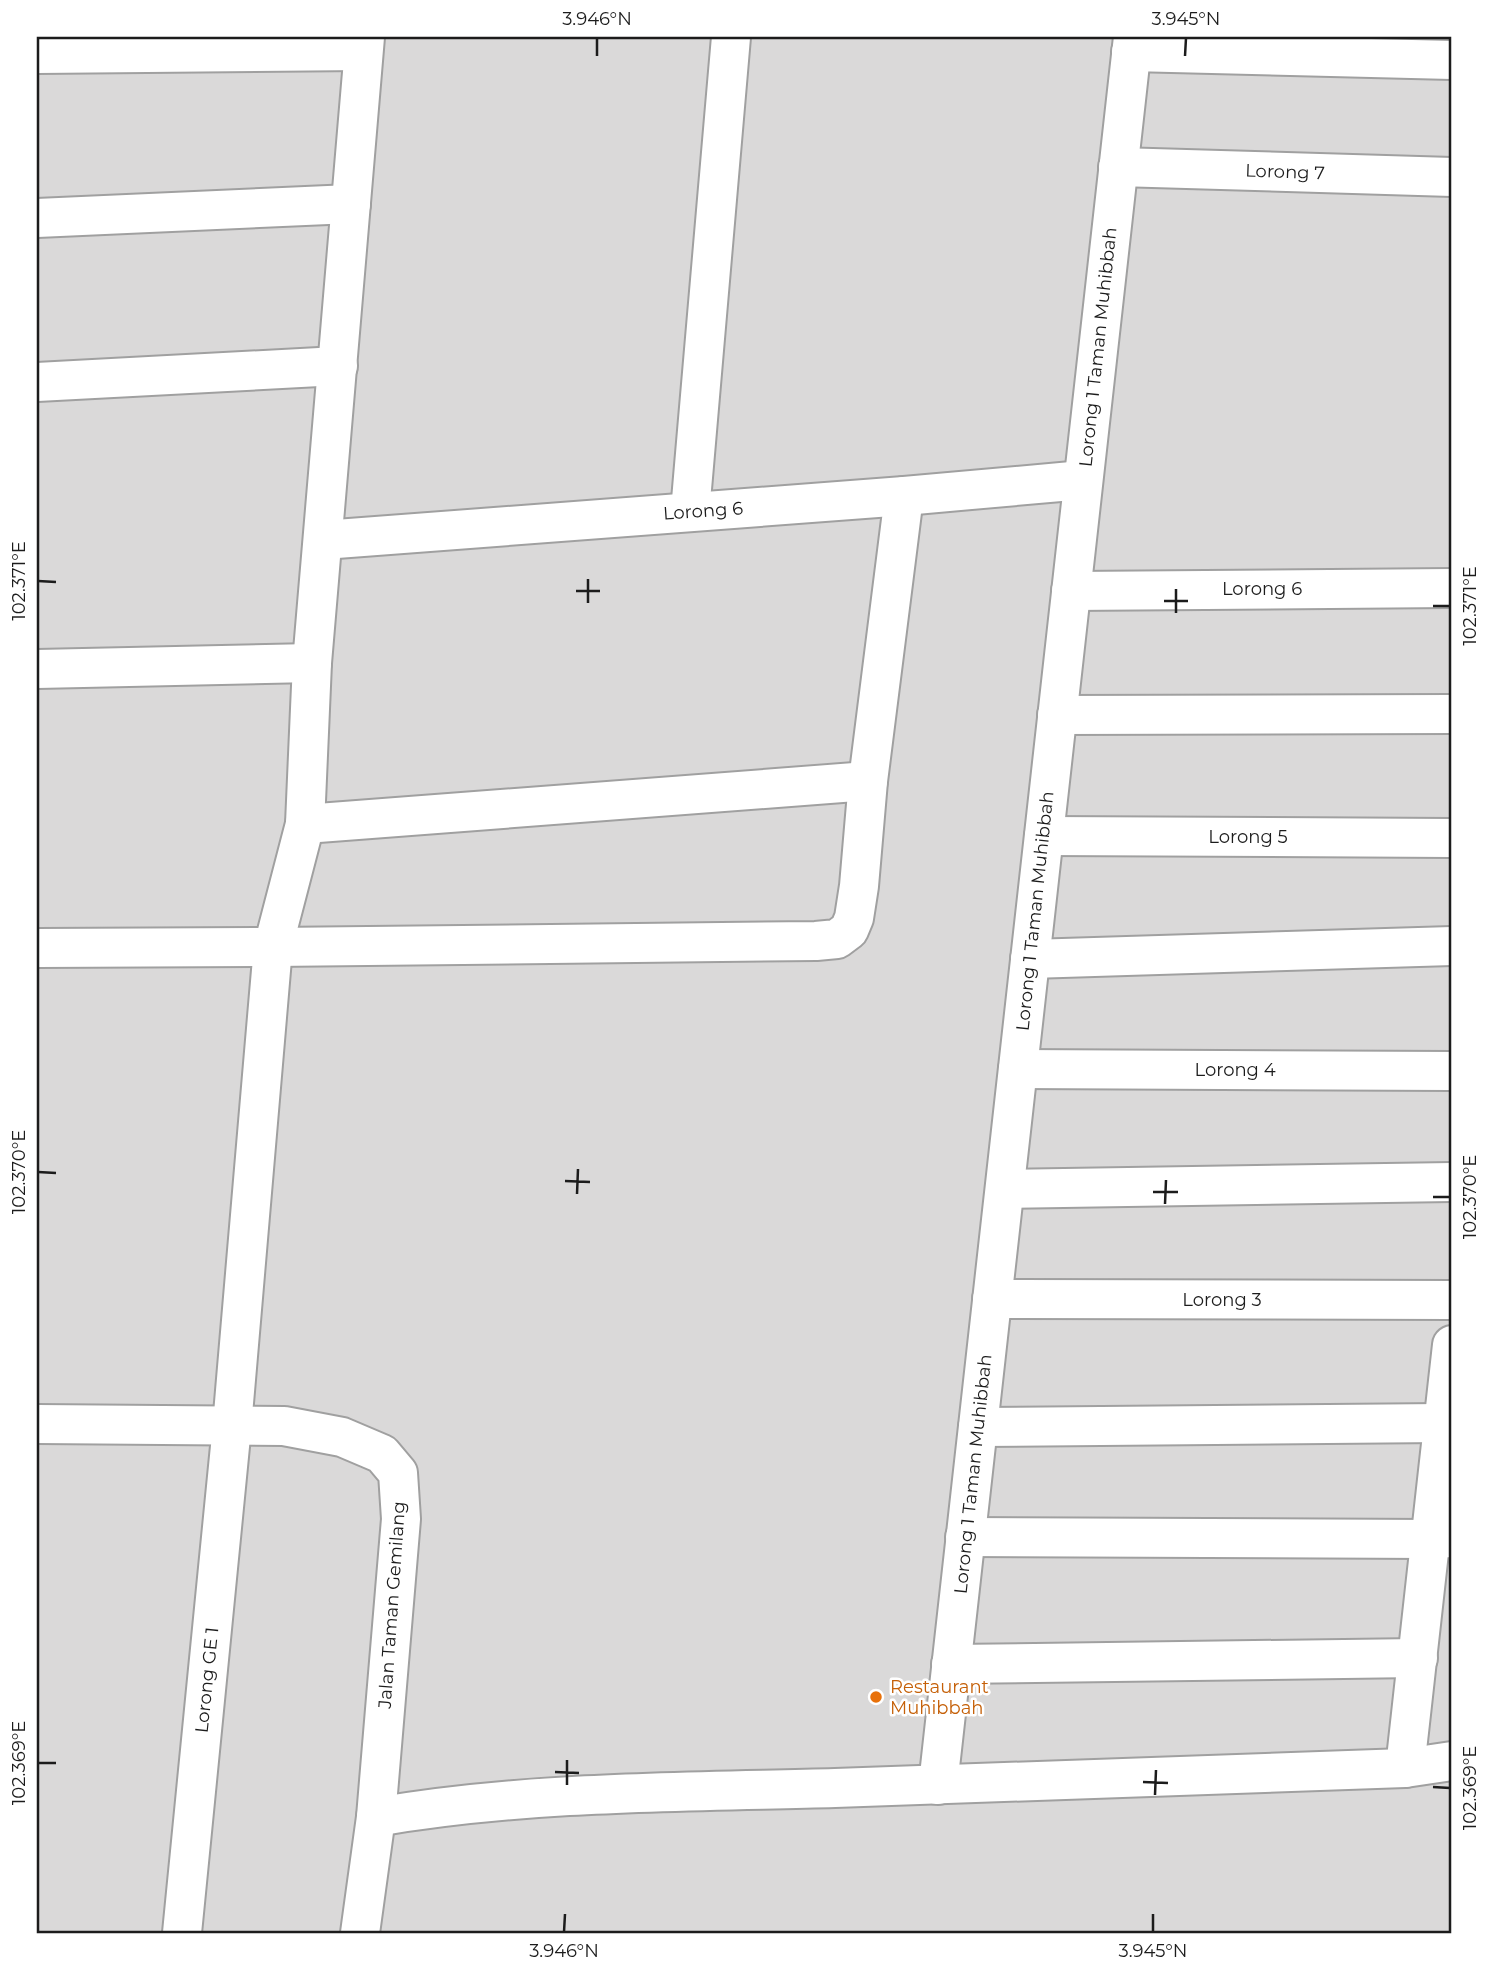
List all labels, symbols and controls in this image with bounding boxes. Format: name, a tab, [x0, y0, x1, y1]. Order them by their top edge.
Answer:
text: 3.946°N	[562, 8, 632, 30]
text: 3.945°N	[1152, 8, 1220, 30]
street label: Lorong 7	[1245, 160, 1325, 184]
street label: Lorong 1 Taman Muhibbah	[1074, 226, 1122, 468]
street label: Lorong 6	[662, 497, 744, 525]
text: 102.371°E	[8, 541, 30, 621]
text: 102.371°E	[1459, 566, 1481, 646]
street label: Lorong 6	[1222, 578, 1302, 600]
street label: Lorong 1 Taman Muhibbah	[1011, 790, 1059, 1032]
street label: Lorong 5	[1208, 826, 1288, 848]
street label: Lorong 4	[1194, 1059, 1276, 1081]
text: 102.370°E	[8, 1130, 30, 1214]
text: 102.370°E	[1459, 1155, 1481, 1239]
street label: Lorong 3	[1182, 1289, 1262, 1311]
street label: Lorong 1 Taman Muhibbah	[949, 1353, 997, 1595]
street label: Jalan Taman Gemilang	[374, 1501, 410, 1710]
street label: Lorong GE 1	[190, 1626, 224, 1734]
place label: Restaurant Muhibbah	[890, 1676, 989, 1719]
marker: Restaurant Muhibbah	[868, 1689, 884, 1705]
text: 102.369°E	[8, 1721, 30, 1805]
text: 102.369°E	[1459, 1746, 1481, 1830]
text: 3.946°N	[529, 1940, 599, 1962]
text: 3.945°N	[1119, 1940, 1187, 1962]

